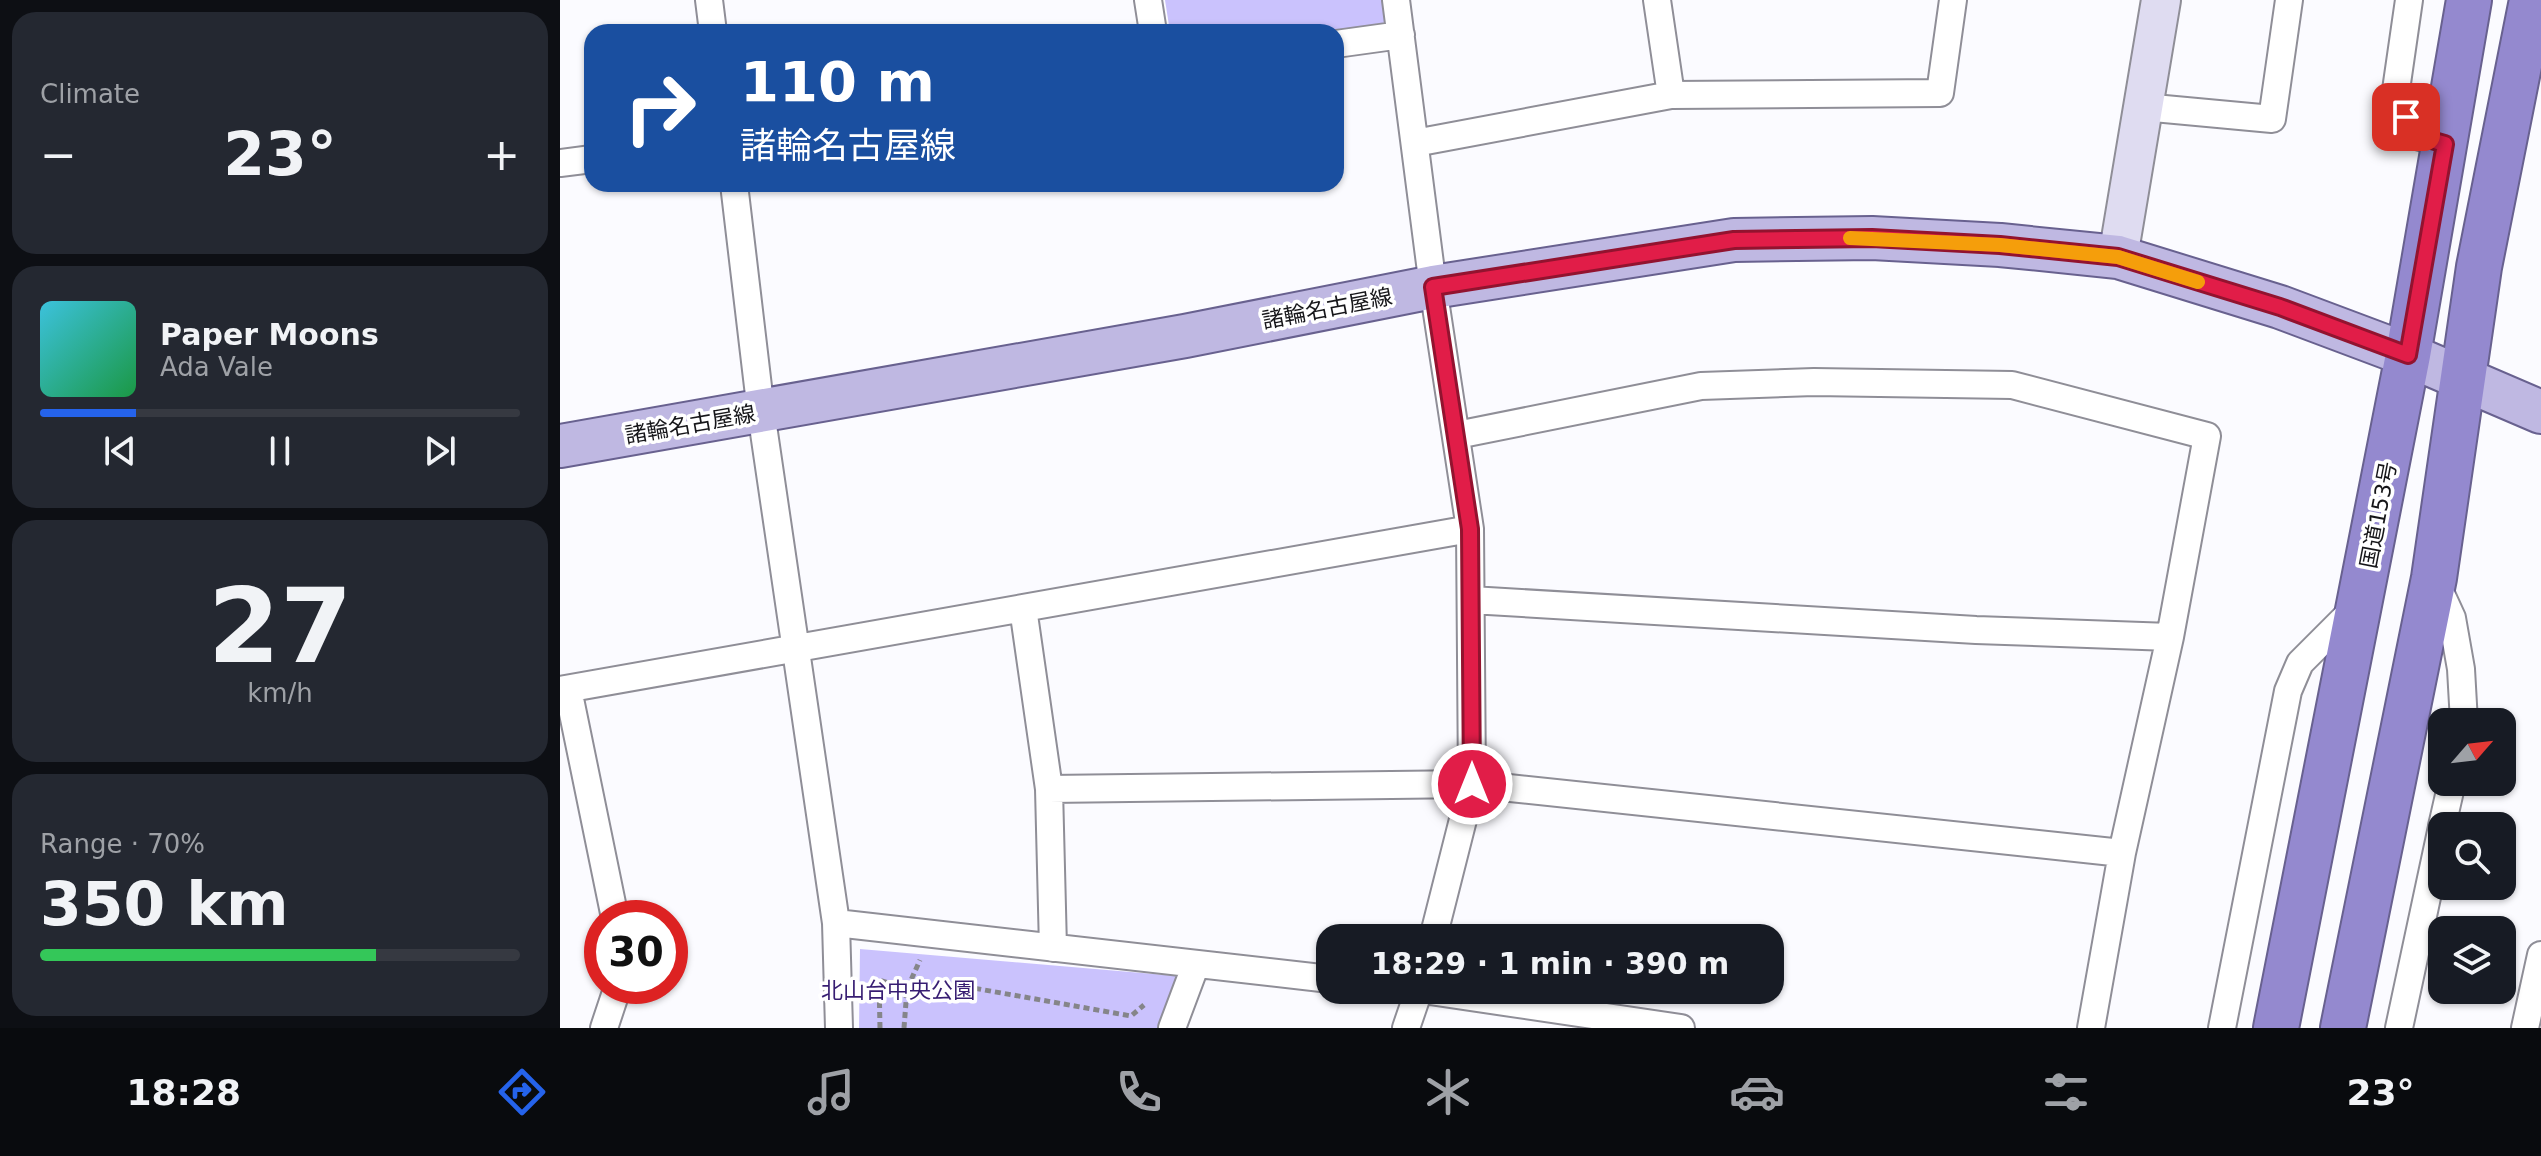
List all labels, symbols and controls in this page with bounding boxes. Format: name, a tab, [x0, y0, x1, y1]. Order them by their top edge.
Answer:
text: 110 m	[740, 49, 935, 114]
icon: right	[608, 56, 712, 160]
text: Climate	[40, 79, 140, 109]
pin	[2372, 83, 2440, 151]
icon: arrive	[2384, 95, 2428, 139]
text: 23°	[223, 119, 337, 189]
text: 諸輪名古屋線	[740, 125, 956, 166]
text: −	[40, 129, 77, 180]
text: +	[483, 129, 520, 180]
street label: 諸輪名古屋線	[1260, 284, 1394, 333]
text: Paper Moons	[160, 317, 379, 352]
text: Ada Vale	[160, 352, 273, 382]
street label: 諸輪名古屋線	[623, 401, 757, 448]
icon: previous	[98, 429, 142, 473]
icon: pause	[258, 429, 302, 473]
icon: next	[418, 429, 462, 473]
street label: 国道153号	[2356, 460, 2401, 570]
text: 27	[208, 565, 352, 687]
text: km/h	[247, 678, 313, 708]
north arrow	[2428, 708, 2516, 796]
map controls	[2428, 708, 2516, 1004]
position arrow	[1430, 742, 1514, 826]
button: search	[2428, 812, 2516, 900]
text: Range · 70%	[40, 829, 205, 859]
text: 350 km	[40, 869, 289, 939]
speed limit sign: 30	[584, 900, 688, 1004]
button: layers	[2428, 916, 2516, 1004]
text: 18:29 · 1 min · 390 m	[1371, 946, 1729, 981]
park label: 北山台中央公園	[821, 978, 975, 1003]
icon: directions	[494, 1064, 550, 1120]
icon: music	[803, 1064, 859, 1120]
icon: phone	[1111, 1064, 1167, 1120]
icon: climate	[1420, 1064, 1476, 1120]
icon: car	[1729, 1064, 1785, 1120]
icon: filters	[2038, 1064, 2094, 1120]
text: 18:28	[126, 1072, 241, 1113]
text: 23°	[2346, 1072, 2415, 1113]

